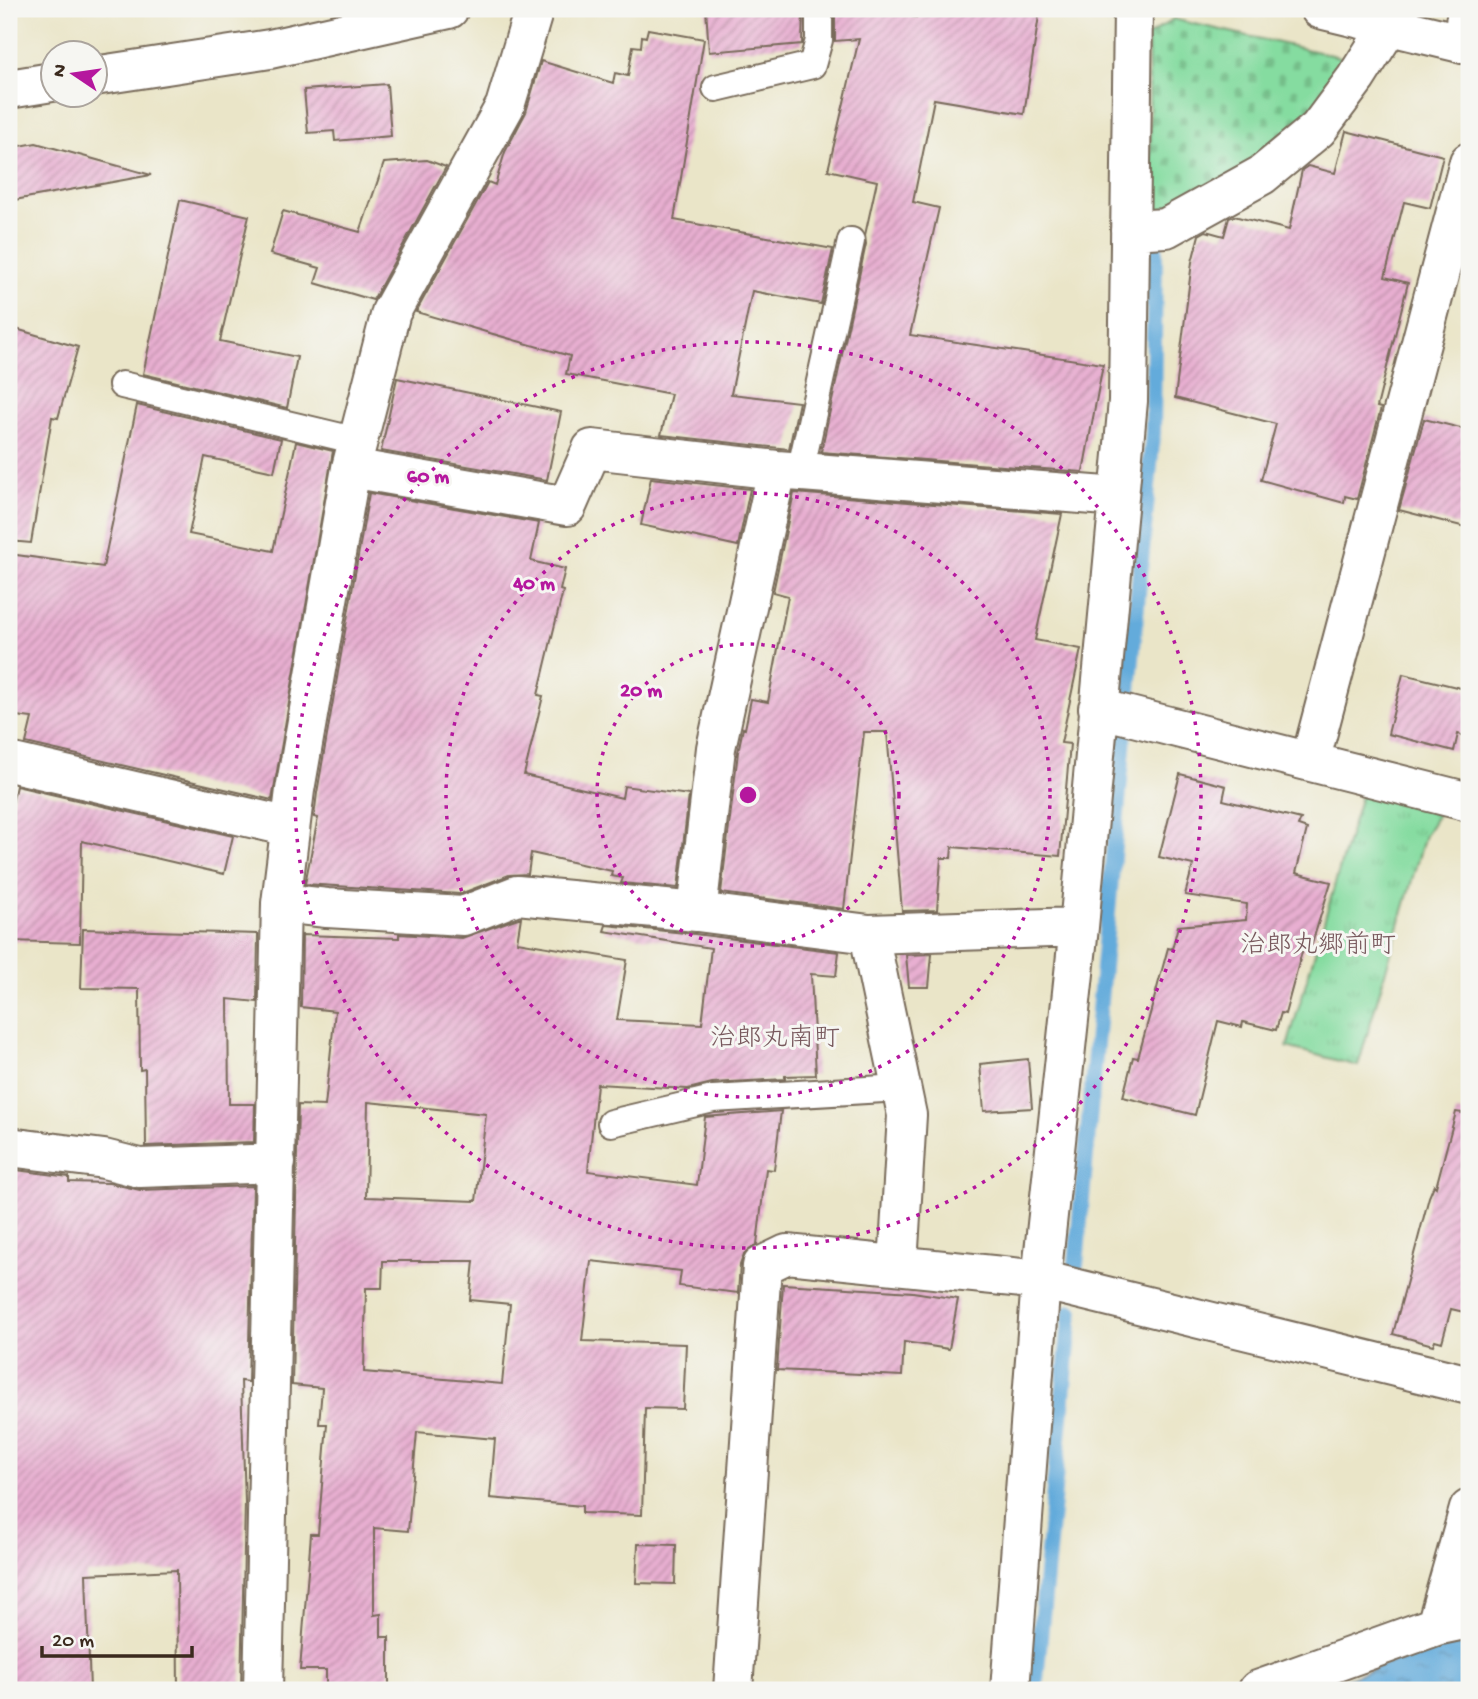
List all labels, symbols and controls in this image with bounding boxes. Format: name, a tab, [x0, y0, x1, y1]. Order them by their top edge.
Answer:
north arrow	[38, 38, 108, 108]
text: N	[48, 62, 73, 80]
text: 60 m	[407, 466, 449, 491]
text: 40 m	[512, 573, 555, 598]
text: 20 m	[620, 680, 662, 705]
centre of rings	[736, 783, 760, 807]
district label: 治郎丸郷前町	[1240, 930, 1396, 963]
district label: 治郎丸南町	[710, 1023, 840, 1056]
scale bar	[42, 1615, 192, 1659]
text: 20 m	[52, 1630, 94, 1655]

